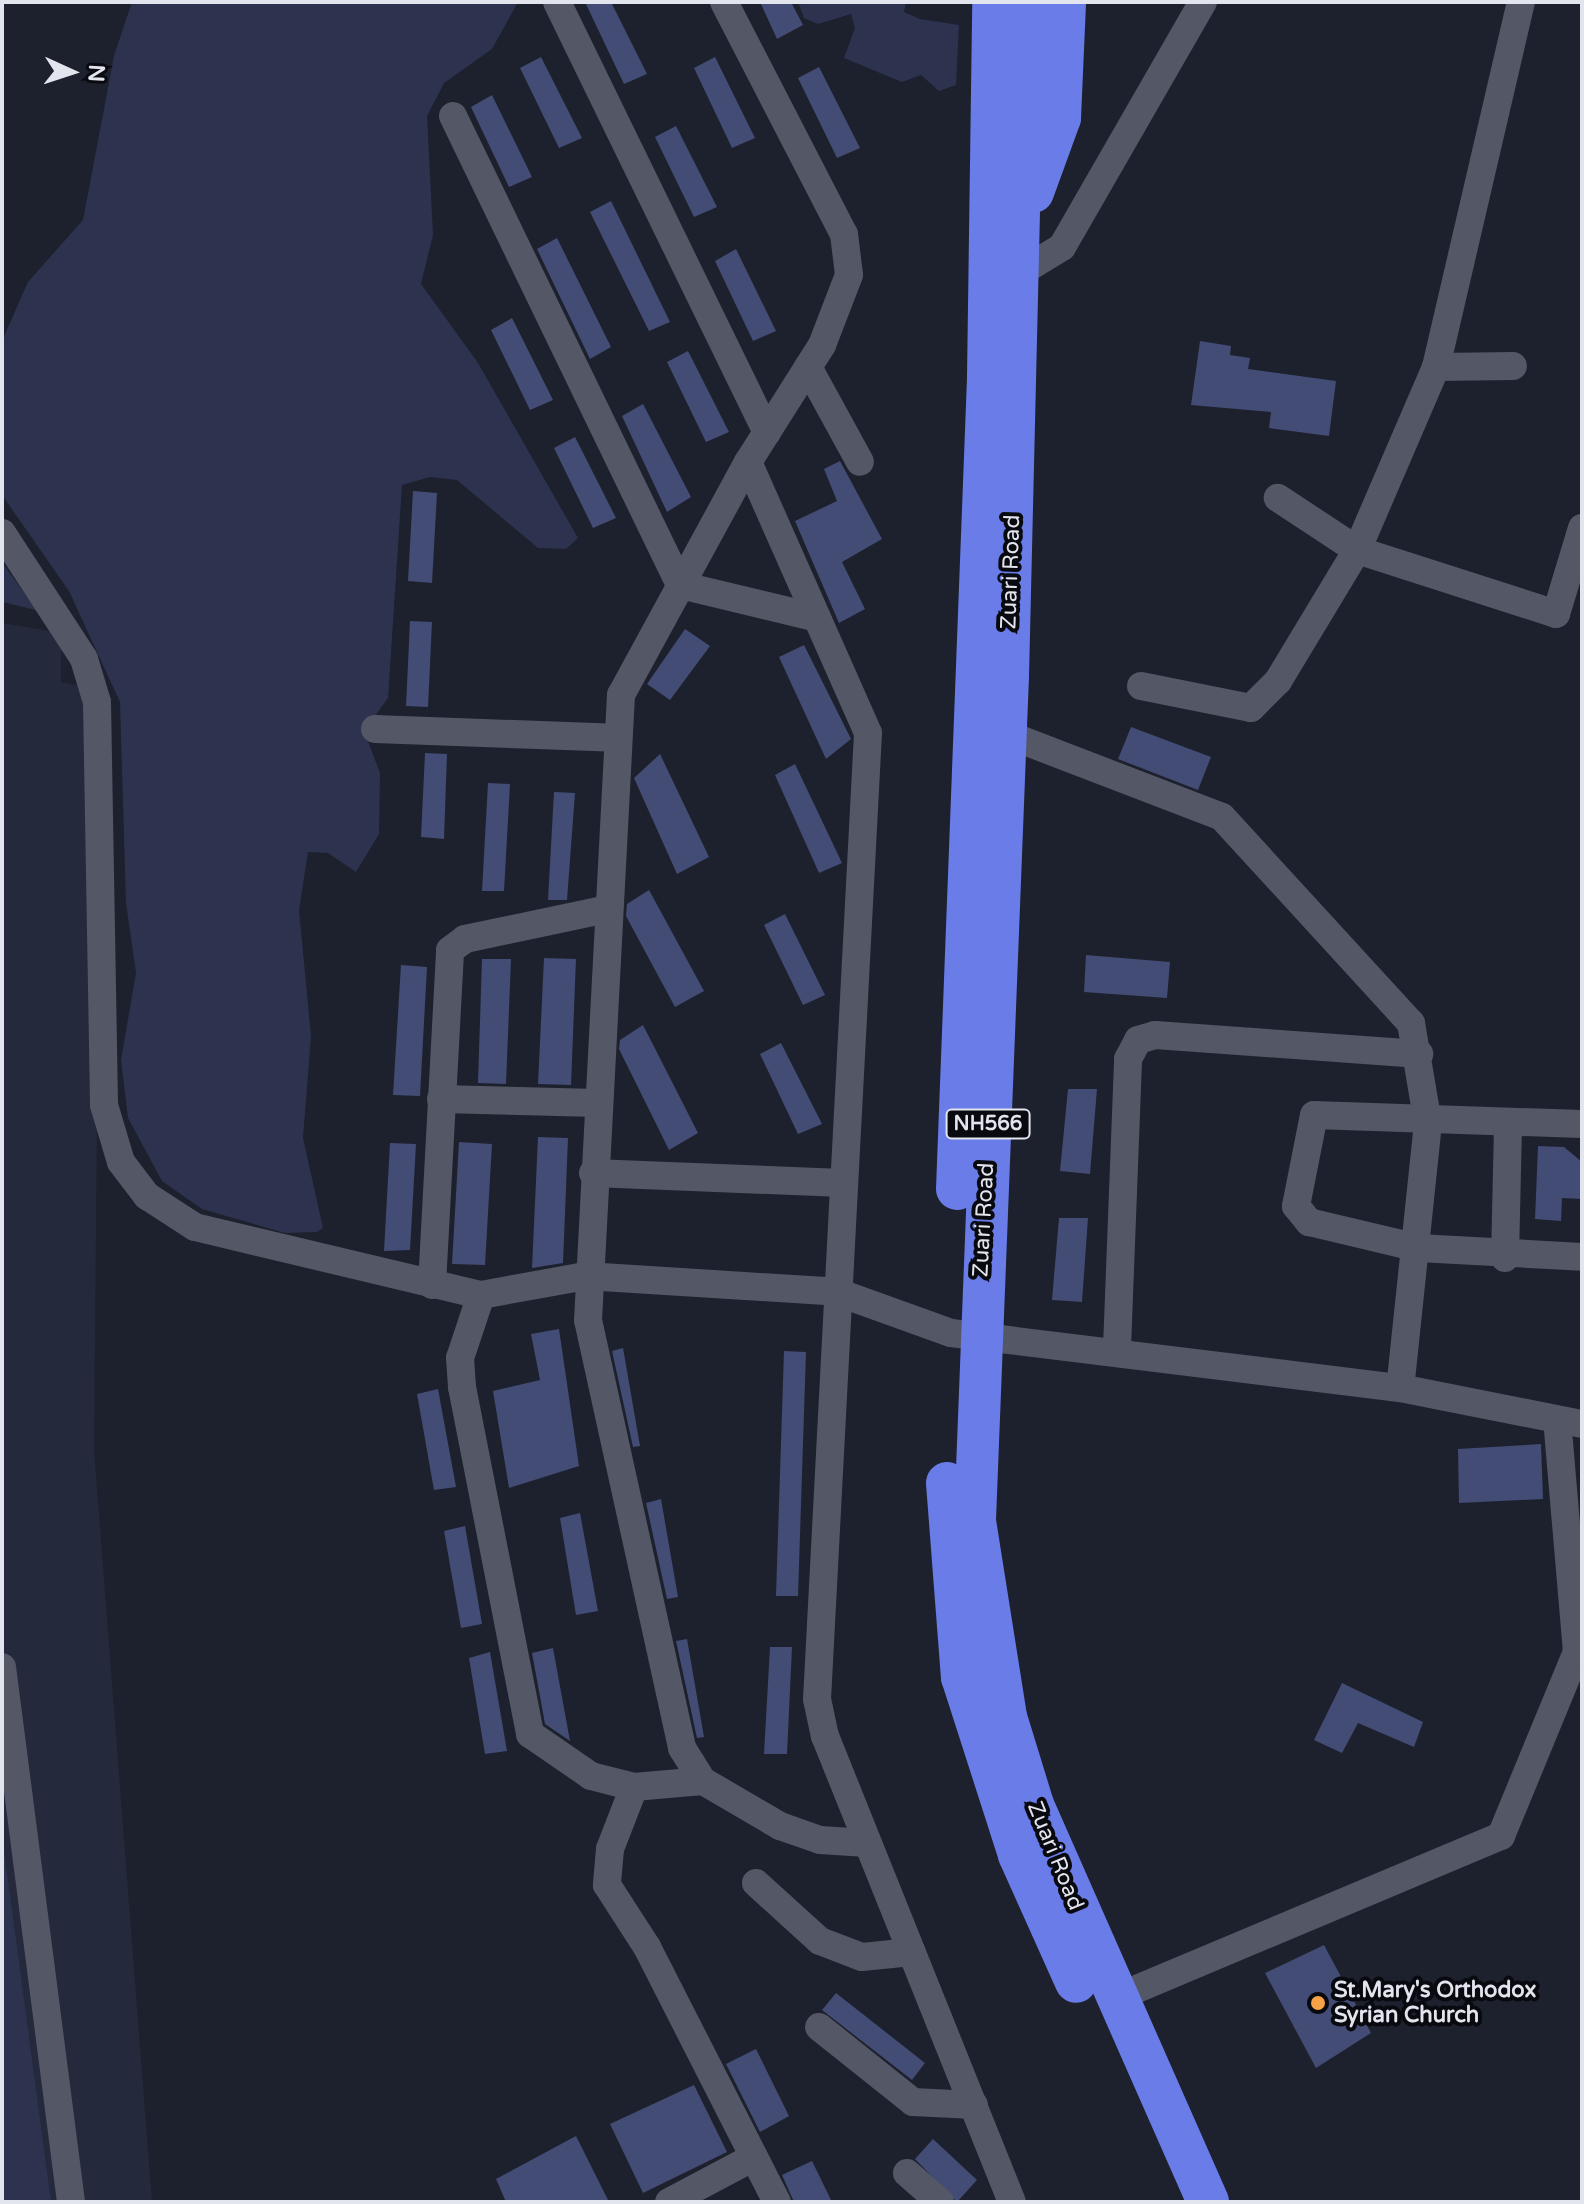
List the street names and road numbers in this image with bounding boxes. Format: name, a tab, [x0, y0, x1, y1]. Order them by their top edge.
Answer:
street label: Zuari Road	[996, 514, 1026, 630]
road number: NH566	[944, 1108, 1032, 1140]
street label: Zuari Road	[968, 1162, 1000, 1278]
street label: Zuari Road	[1021, 1798, 1089, 1914]

